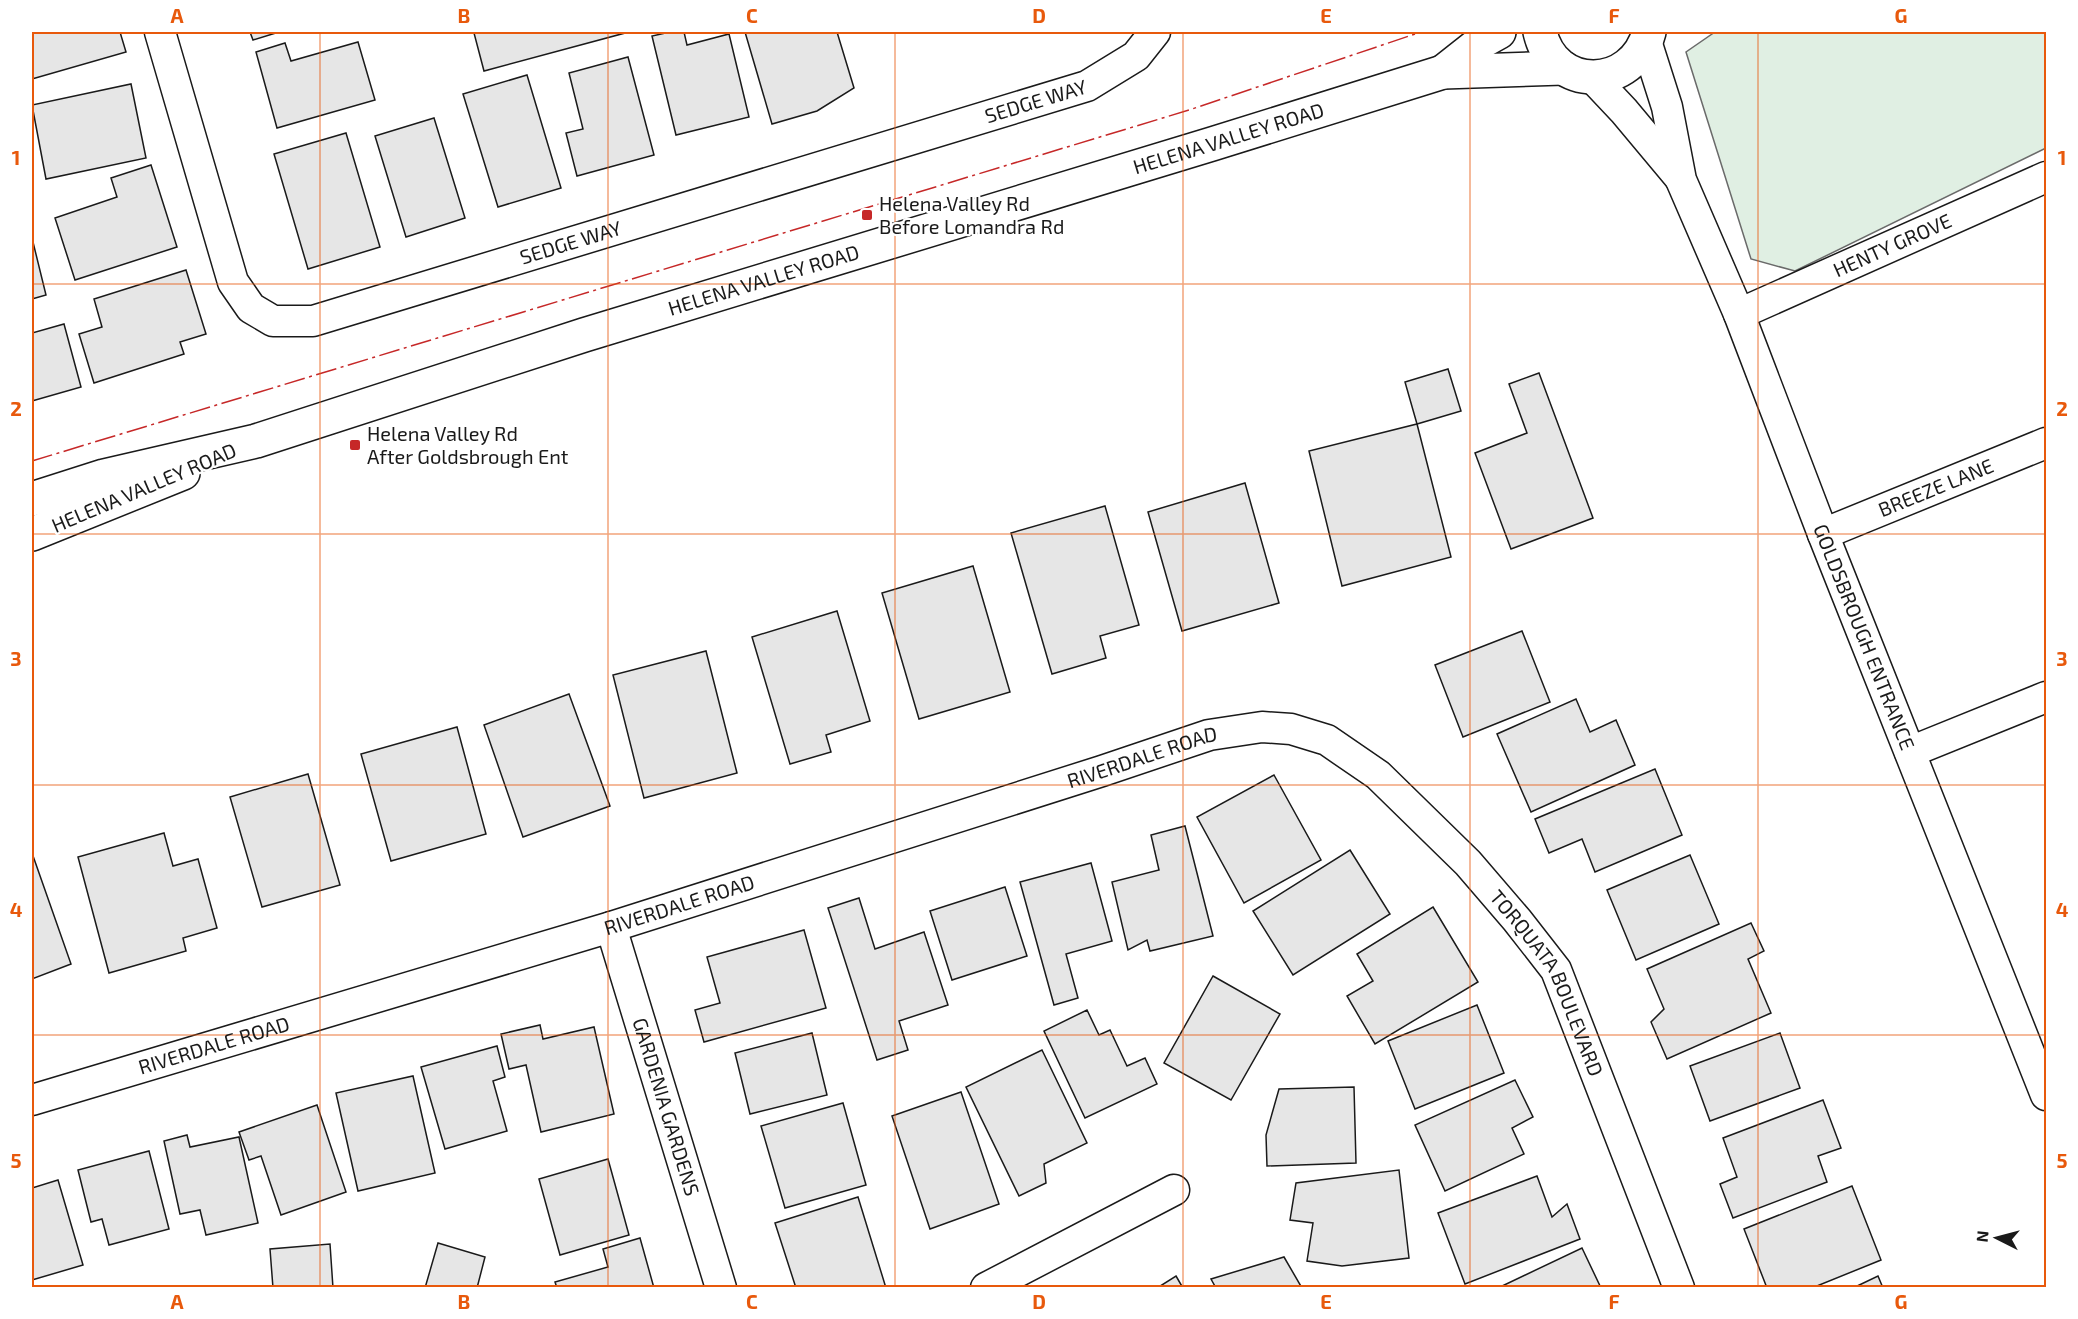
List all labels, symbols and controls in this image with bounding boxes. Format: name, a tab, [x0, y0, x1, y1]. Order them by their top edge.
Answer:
text: A	[170, 3, 184, 27]
text: B	[458, 3, 470, 27]
text: C	[746, 3, 758, 27]
text: D	[1032, 3, 1046, 27]
text: E	[1320, 3, 1332, 27]
text: F	[1608, 3, 1620, 27]
text: G	[1895, 3, 1907, 27]
street label: SEDGE WAY	[982, 74, 1090, 127]
street label: HELENA VALLEY ROAD	[1130, 97, 1327, 178]
text: 1	[12, 145, 20, 169]
text: 1	[2058, 145, 2066, 169]
place label: Helena Valley Rd Before Lomandra Rd	[879, 191, 1064, 238]
marker: Helena Valley Rd Before Lomandra Rd	[860, 208, 874, 222]
street label: HENTY GROVE	[1829, 208, 1955, 282]
street label: SEDGE WAY	[517, 215, 625, 269]
street label: HELENA VALLEY ROAD	[665, 239, 862, 320]
text: 2	[10, 396, 22, 420]
text: 2	[2056, 396, 2068, 420]
place label: Helena Valley Rd After Goldsbrough Ent	[367, 421, 569, 468]
street label: HELENA VALLEY ROAD	[48, 437, 240, 537]
marker: Helena Valley Rd After Goldsbrough Ent	[348, 438, 362, 452]
street label: BREEZE LANE	[1874, 453, 1997, 521]
street label: GOLDSBROUGH ENTRANCE	[1809, 520, 1921, 753]
text: 3	[10, 646, 22, 670]
text: 3	[2056, 646, 2068, 670]
street label: RIVERDALE ROAD	[1064, 721, 1218, 792]
street label: RIVERDALE ROAD	[601, 869, 757, 939]
street label: TORQUATA BOULEVARD	[1485, 885, 1609, 1079]
text: 4	[10, 897, 23, 921]
text: 4	[2056, 897, 2069, 921]
street label: RIVERDALE ROAD	[135, 1011, 292, 1079]
street label: GARDENIA GARDENS	[628, 1015, 705, 1198]
text: 5	[10, 1148, 22, 1172]
text: 5	[2056, 1148, 2068, 1172]
north arrow	[1967, 1208, 2027, 1268]
text: N	[1972, 1230, 1992, 1243]
text: A	[170, 1289, 184, 1313]
text: B	[458, 1289, 470, 1313]
text: C	[746, 1289, 758, 1313]
text: D	[1032, 1289, 1046, 1313]
text: E	[1320, 1289, 1332, 1313]
text: F	[1608, 1289, 1620, 1313]
text: G	[1895, 1289, 1907, 1313]

